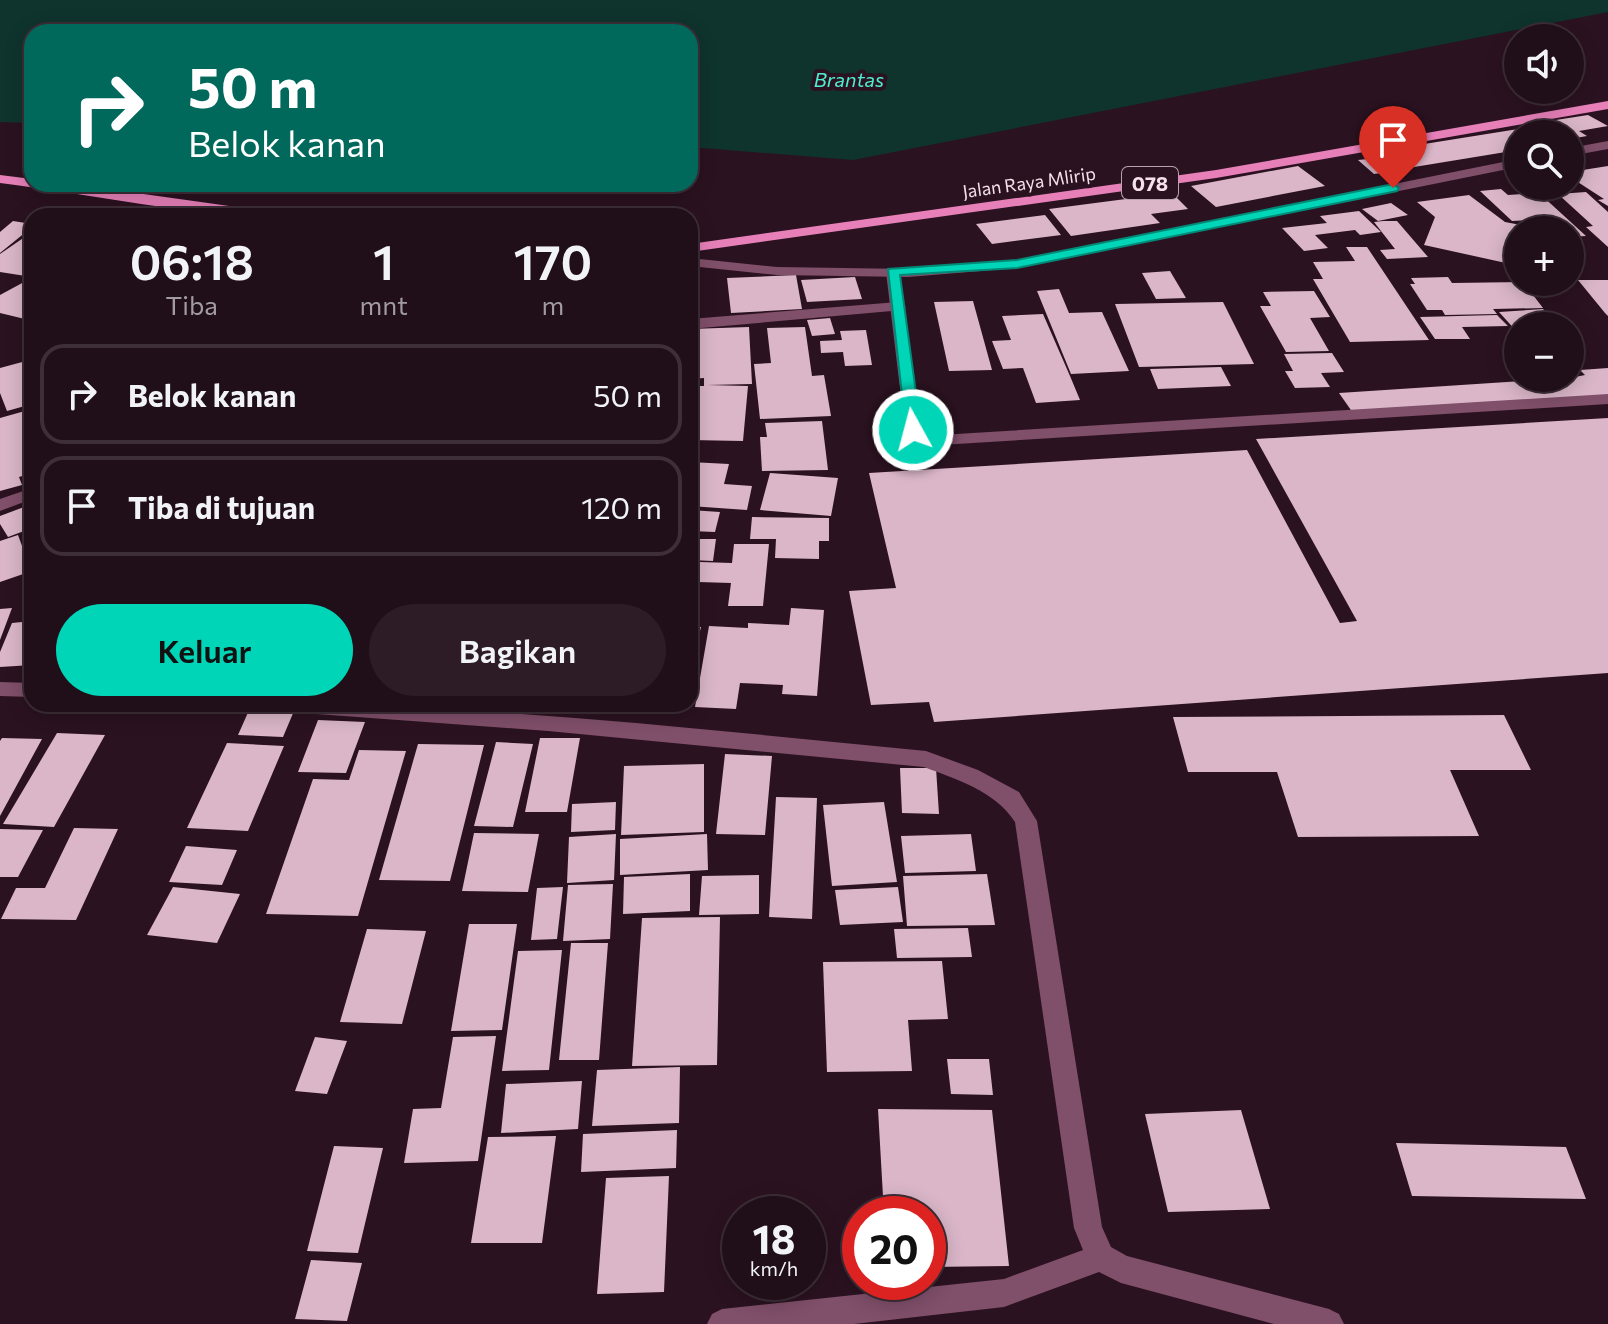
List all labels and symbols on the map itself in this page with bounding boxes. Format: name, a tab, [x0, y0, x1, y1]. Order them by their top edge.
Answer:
water label: Brantas	[814, 67, 884, 91]
pin	[1359, 106, 1427, 188]
street label: Jalan Raya Mlirip	[961, 162, 1097, 202]
road number: 078	[1122, 167, 1178, 199]
position arrow	[871, 388, 955, 472]
speed limit sign: 20	[842, 1196, 946, 1300]

